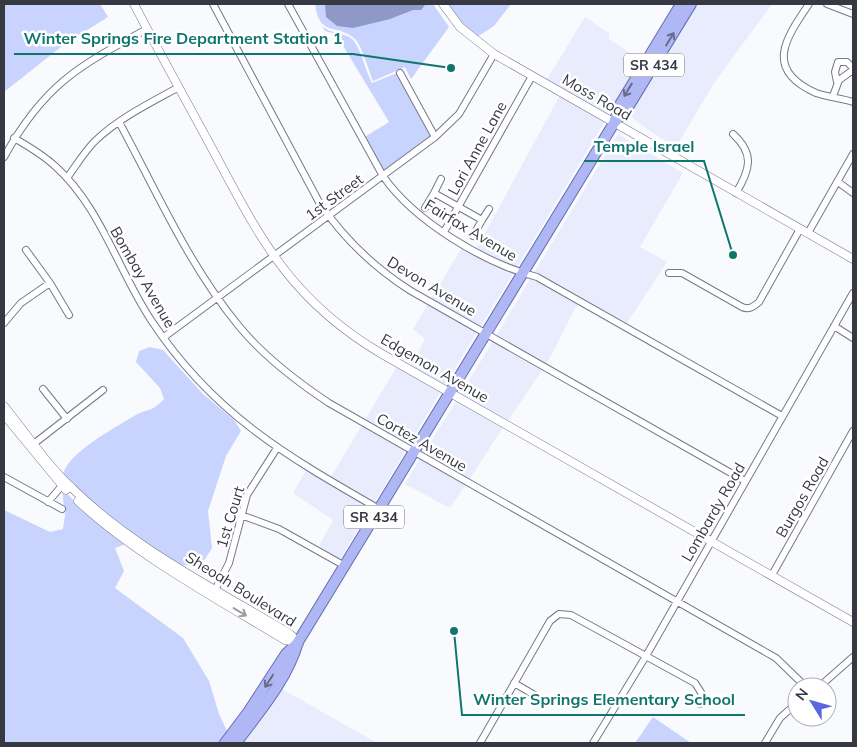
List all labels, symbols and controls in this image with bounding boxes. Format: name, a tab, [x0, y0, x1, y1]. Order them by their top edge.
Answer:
callout: Winter Springs Fire Department Station 1	[14, 23, 353, 54]
text: Winter Springs Fire Department Station 1	[24, 28, 342, 48]
one-way arrow	[665, 33, 675, 47]
road number: SR 434	[624, 54, 684, 76]
street label: Moss Road	[559, 70, 635, 124]
one-way arrow	[623, 83, 633, 97]
street label: Lori Anne Lane	[443, 98, 511, 198]
callout: Temple Israel	[584, 130, 704, 161]
text: Temple Israel	[594, 136, 694, 156]
street label: 1st Street	[301, 170, 367, 224]
street label: Fairfax Avenue	[421, 195, 521, 265]
street label: Bombay Avenue	[106, 223, 180, 331]
street label: Devon Avenue	[384, 252, 480, 320]
street label: Edgemon Avenue	[378, 329, 492, 407]
street label: Cortez Avenue	[373, 408, 471, 476]
street label: Burgos Road	[771, 453, 833, 541]
street label: Lombardy Road	[677, 459, 749, 565]
street label: 1st Court	[212, 484, 248, 550]
road number: SR 434	[344, 506, 404, 528]
street label: Sheoah Boulevard	[182, 547, 300, 631]
one-way arrow	[232, 608, 246, 618]
one-way arrow	[264, 673, 274, 687]
north arrow	[787, 677, 837, 727]
callout: Winter Springs Elementary School	[462, 684, 745, 715]
text: N	[791, 685, 812, 704]
text: Winter Springs Elementary School	[473, 689, 735, 709]

